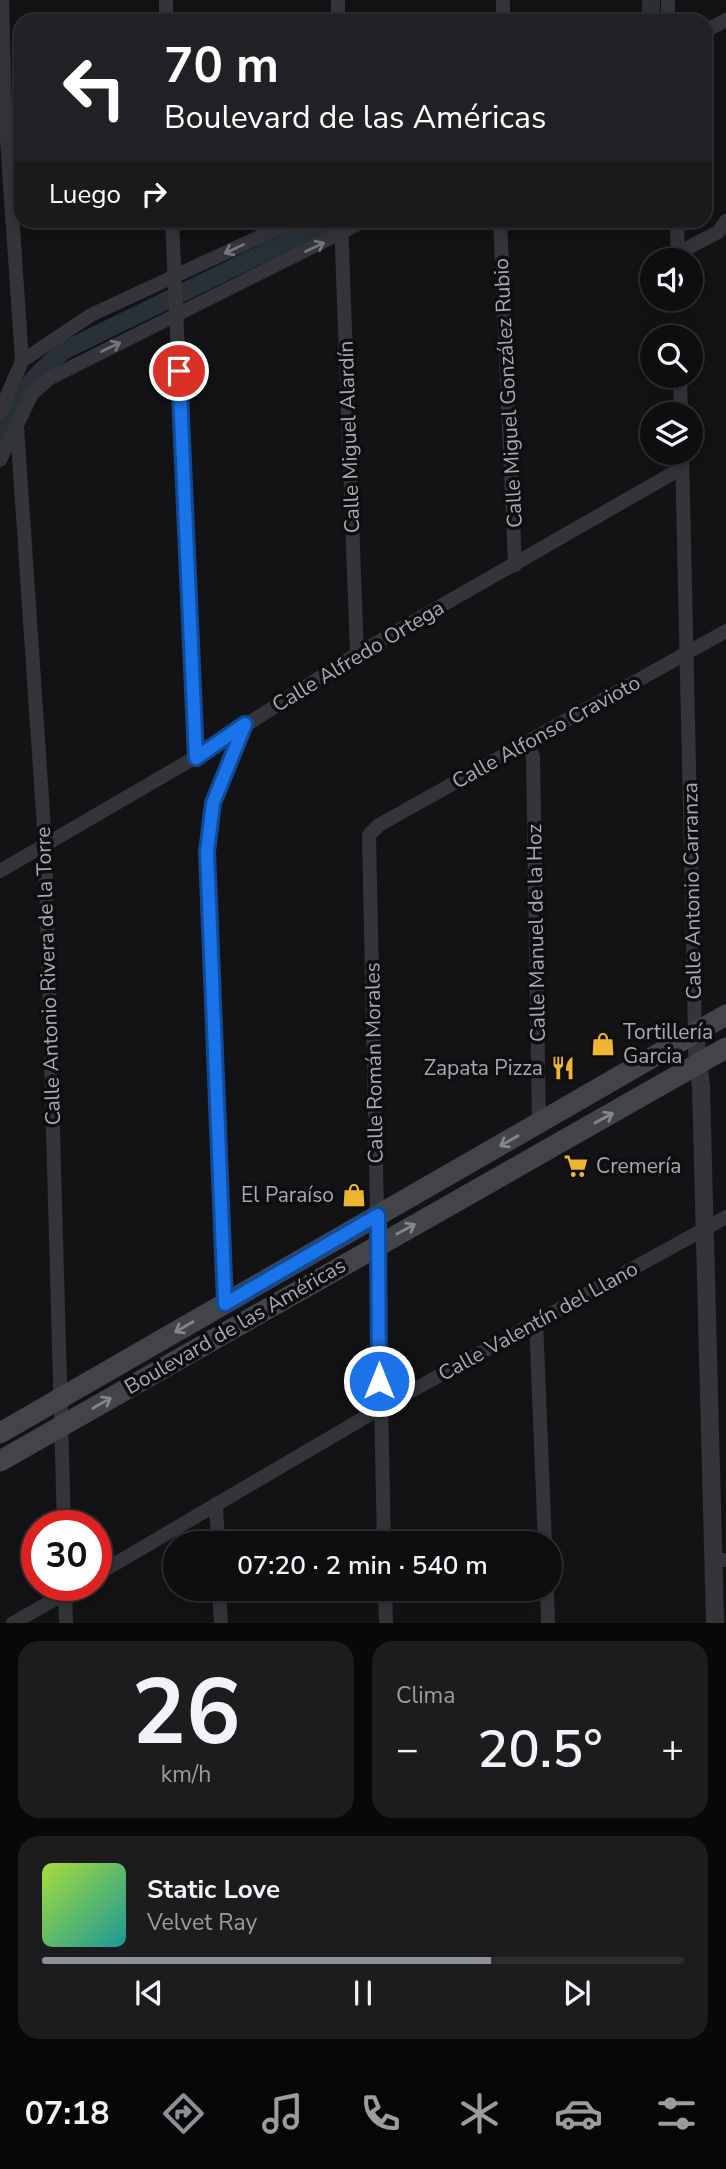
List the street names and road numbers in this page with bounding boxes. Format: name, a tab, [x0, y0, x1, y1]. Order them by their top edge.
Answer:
street label: Calle Miguel González Rubio	[487, 257, 529, 529]
street label: Calle Miguel Alardín	[332, 340, 366, 534]
street label: Calle Alfredo Ortega	[267, 594, 449, 718]
street label: Calle Alfonso Cravioto	[447, 669, 645, 795]
street label: Calle Antonio Carranza	[676, 782, 708, 1000]
street label: Calle Manuel de la Hoz	[520, 823, 552, 1042]
street label: Calle Antonio Rivera de la Torre	[29, 826, 67, 1126]
street label: Calle Román Morales	[358, 962, 390, 1164]
street label: Boulevard de las Américas	[119, 1251, 351, 1401]
street label: Calle Valentín del Llano	[433, 1254, 643, 1388]

